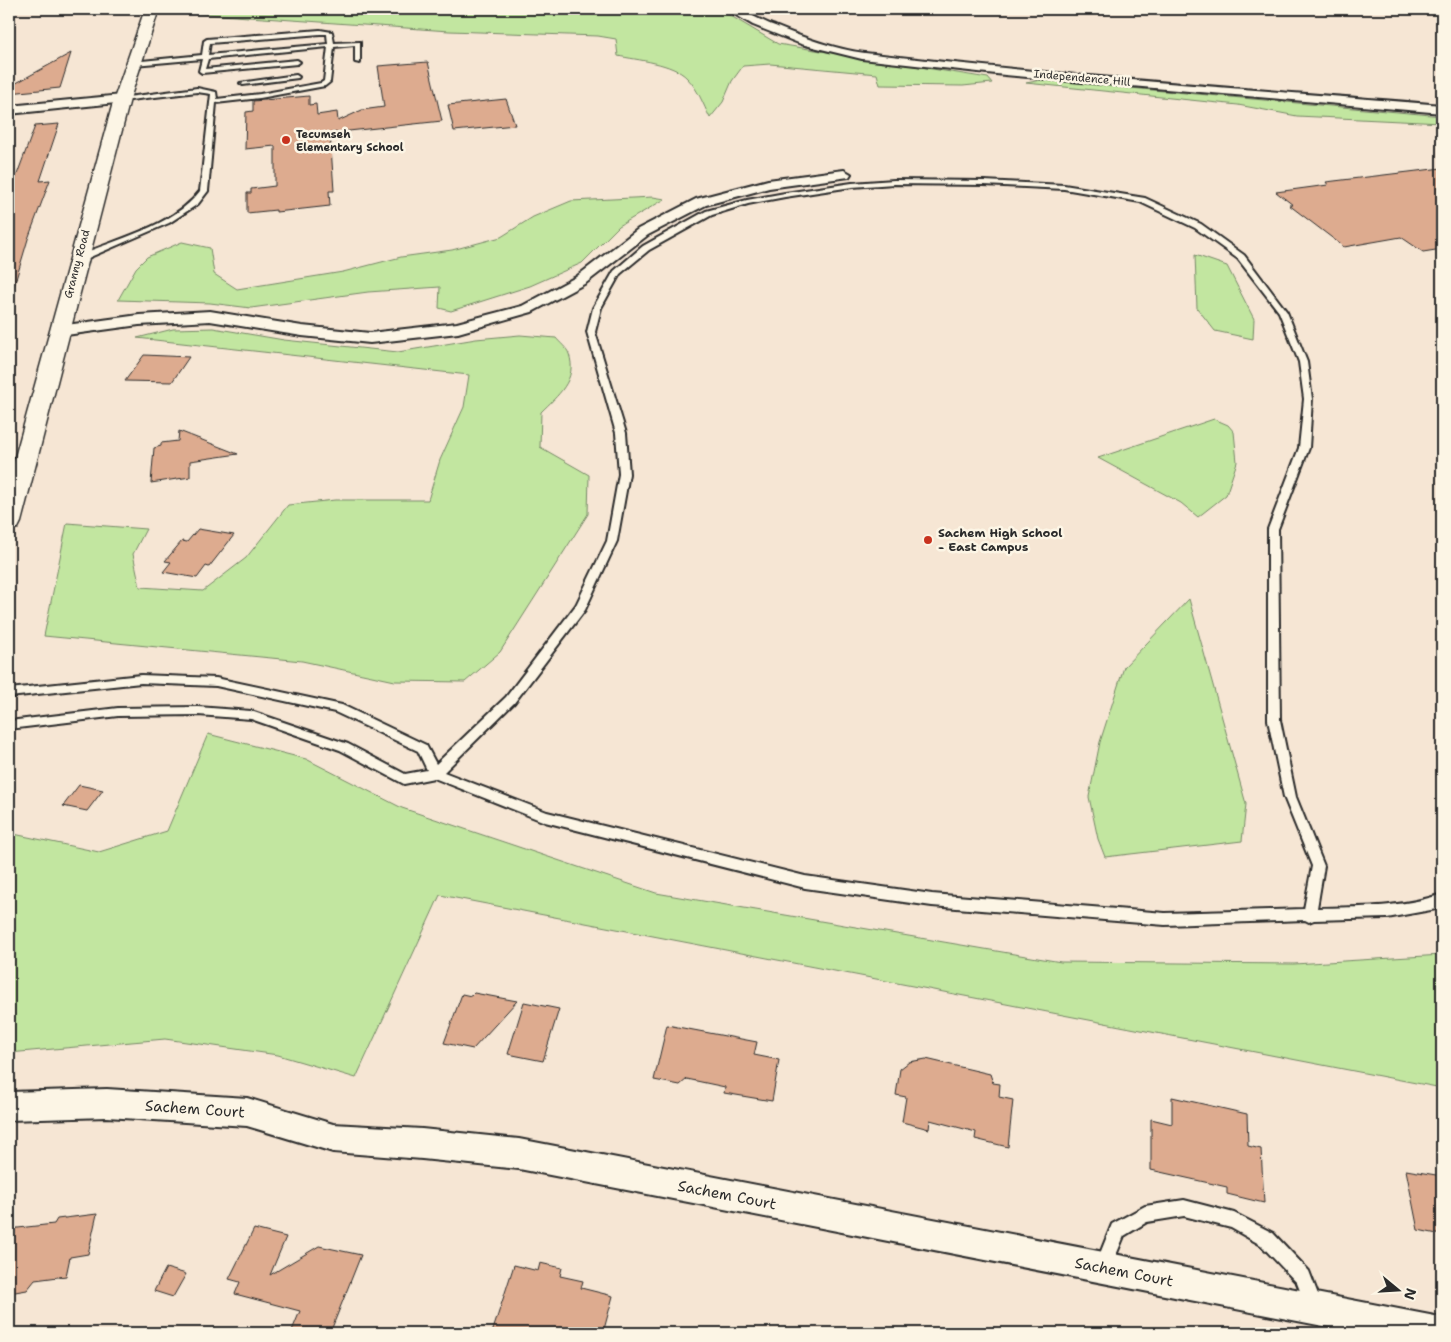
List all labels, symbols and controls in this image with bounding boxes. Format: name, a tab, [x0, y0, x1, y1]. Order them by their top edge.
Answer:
street label: Independence Hill	[1033, 66, 1132, 90]
place label: Tecumseh Elementary School	[296, 127, 404, 155]
marker: Tecumseh Elementary School	[280, 134, 292, 146]
street label: Granny Road	[61, 228, 93, 300]
place label: Sachem High School - East Campus	[938, 525, 1062, 555]
marker: Sachem High School - East Campus	[922, 534, 934, 546]
street label: Sachem Court	[144, 1096, 246, 1122]
street label: Sachem Court	[676, 1176, 778, 1214]
street label: Sachem Court	[1073, 1253, 1175, 1291]
north arrow	[1374, 1264, 1424, 1314]
text: N	[1400, 1286, 1421, 1302]

